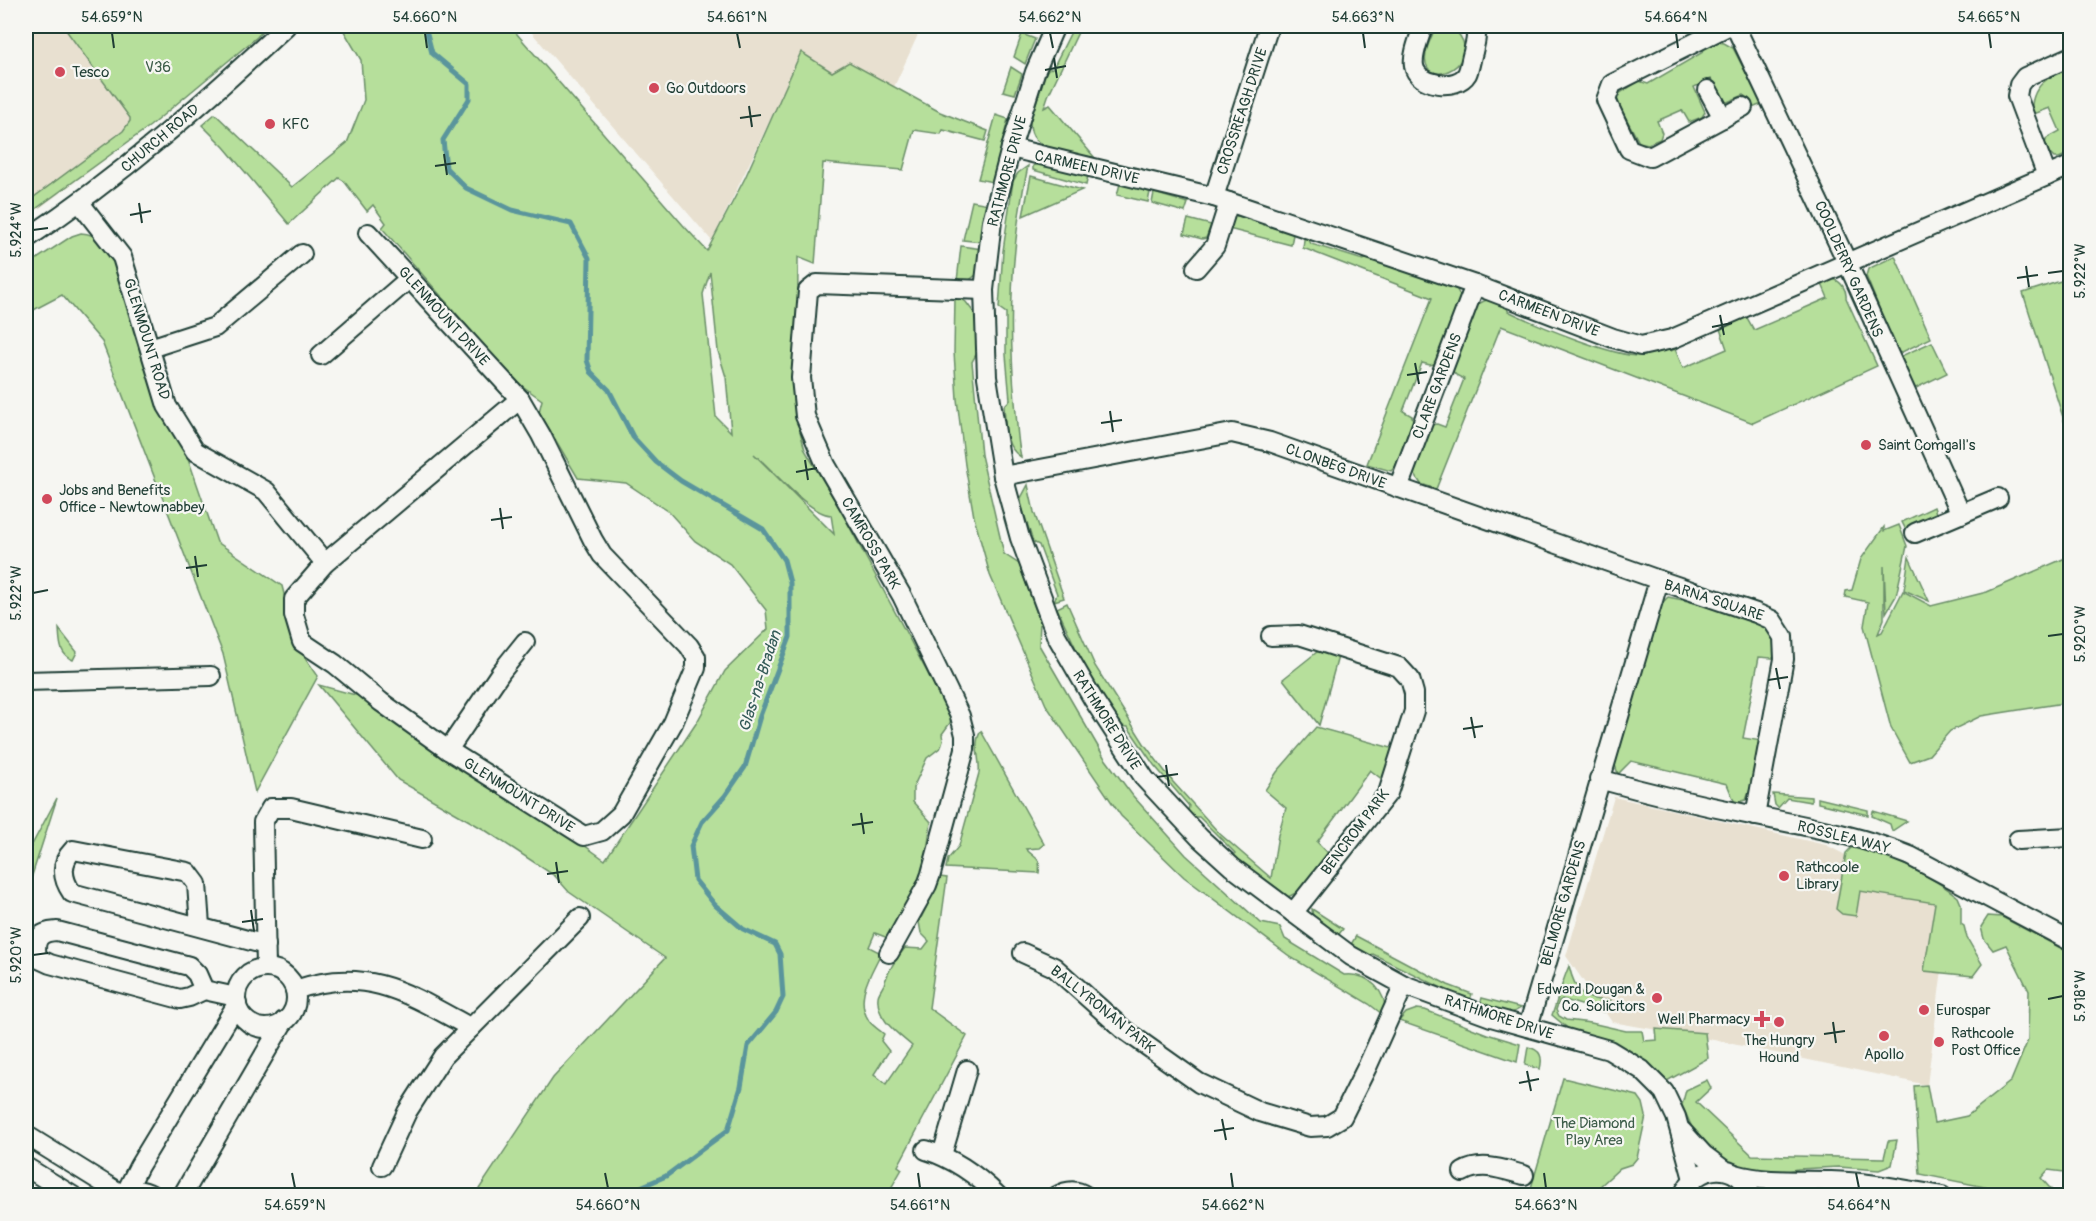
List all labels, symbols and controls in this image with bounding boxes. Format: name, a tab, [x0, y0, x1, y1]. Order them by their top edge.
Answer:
text: 54.659°N	[81, 8, 143, 27]
text: 54.660°N	[393, 8, 457, 27]
text: 54.661°N	[707, 8, 767, 27]
text: 54.662°N	[1019, 8, 1081, 27]
text: 54.663°N	[1332, 8, 1394, 27]
text: 54.664°N	[1645, 8, 1708, 27]
text: 54.665°N	[1958, 8, 2020, 27]
street label: CROSSREAGH DRIVE	[1213, 45, 1272, 177]
park label: V36	[145, 58, 171, 77]
place label: Tesco	[72, 63, 109, 82]
marker: Tesco	[53, 65, 67, 79]
place label: Go Outdoors	[666, 79, 746, 98]
marker: Go Outdoors	[647, 81, 661, 95]
street label: CHURCH ROAD	[117, 100, 203, 177]
street label: RATHMORE DRIVE	[984, 113, 1031, 229]
place label: KFC	[282, 115, 309, 134]
marker: KFC	[263, 117, 277, 131]
street label: CARMEEN DRIVE	[1033, 146, 1141, 189]
street label: COOLDERRY GARDENS	[1810, 198, 1887, 340]
text: 5.924°W	[7, 202, 26, 258]
text: 5.922°W	[2071, 243, 2090, 299]
street label: GLENMOUNT DRIVE	[394, 263, 494, 370]
street label: GLENMOUNT ROAD	[119, 276, 174, 402]
street label: CARMEEN DRIVE	[1496, 285, 1602, 342]
street label: CLARE GARDENS	[1409, 331, 1466, 442]
place label: Saint Comgall's	[1878, 436, 1976, 455]
marker: Saint Comgall's	[1859, 438, 1873, 452]
street label: CLONBEG DRIVE	[1283, 439, 1389, 494]
place label: Jobs and Benefits Office - Newtownabbey	[59, 481, 205, 517]
marker: Jobs and Benefits Office - Newtownabbey	[40, 492, 54, 506]
street label: CAMROSS PARK	[837, 494, 905, 593]
text: 5.922°W	[7, 565, 26, 621]
street label: BARNA SQUARE	[1661, 575, 1766, 626]
text: 5.920°W	[2071, 605, 2090, 663]
water label: Glas-na-Bradan	[734, 627, 786, 734]
street label: RATHMORE DRIVE	[1068, 667, 1145, 774]
street label: GLENMOUNT DRIVE	[460, 754, 578, 837]
street label: BENCROM PARK	[1317, 786, 1394, 879]
street label: ROSSLEA WAY	[1795, 817, 1893, 858]
street label: BELMORE GARDENS	[1536, 838, 1590, 968]
place label: Rathcoole Library	[1796, 858, 1860, 894]
marker: Rathcoole Library	[1777, 869, 1791, 883]
text: 5.920°W	[7, 926, 26, 984]
street label: BALLYRONAN PARK	[1046, 961, 1159, 1058]
text: 5.918°W	[2071, 970, 2090, 1022]
place label: Edward Dougan & Co. Solicitors	[1537, 980, 1645, 1016]
street label: RATHMORE DRIVE	[1442, 991, 1556, 1044]
marker: Edward Dougan & Co. Solicitors	[1650, 991, 1664, 1005]
place label: Eurospar	[1936, 1001, 1991, 1020]
marker: Eurospar	[1917, 1003, 1931, 1017]
place label: Well Pharmacy	[1657, 1010, 1751, 1029]
marker: Well Pharmacy	[1755, 1012, 1769, 1026]
marker: The Hungry Hound	[1772, 1015, 1786, 1029]
place label: Rathcoole Post Office	[1951, 1024, 2021, 1060]
marker: Apollo	[1877, 1029, 1891, 1043]
place label: The Hungry Hound	[1744, 1031, 1815, 1067]
marker: Rathcoole Post Office	[1932, 1035, 1946, 1049]
place label: Apollo	[1864, 1045, 1904, 1064]
park label: The Diamond Play Area	[1553, 1114, 1635, 1150]
text: 54.659°N	[264, 1196, 326, 1215]
text: 54.660°N	[576, 1196, 640, 1215]
text: 54.661°N	[890, 1196, 950, 1215]
text: 54.662°N	[1202, 1196, 1264, 1215]
text: 54.663°N	[1515, 1196, 1577, 1215]
text: 54.664°N	[1828, 1196, 1891, 1215]

